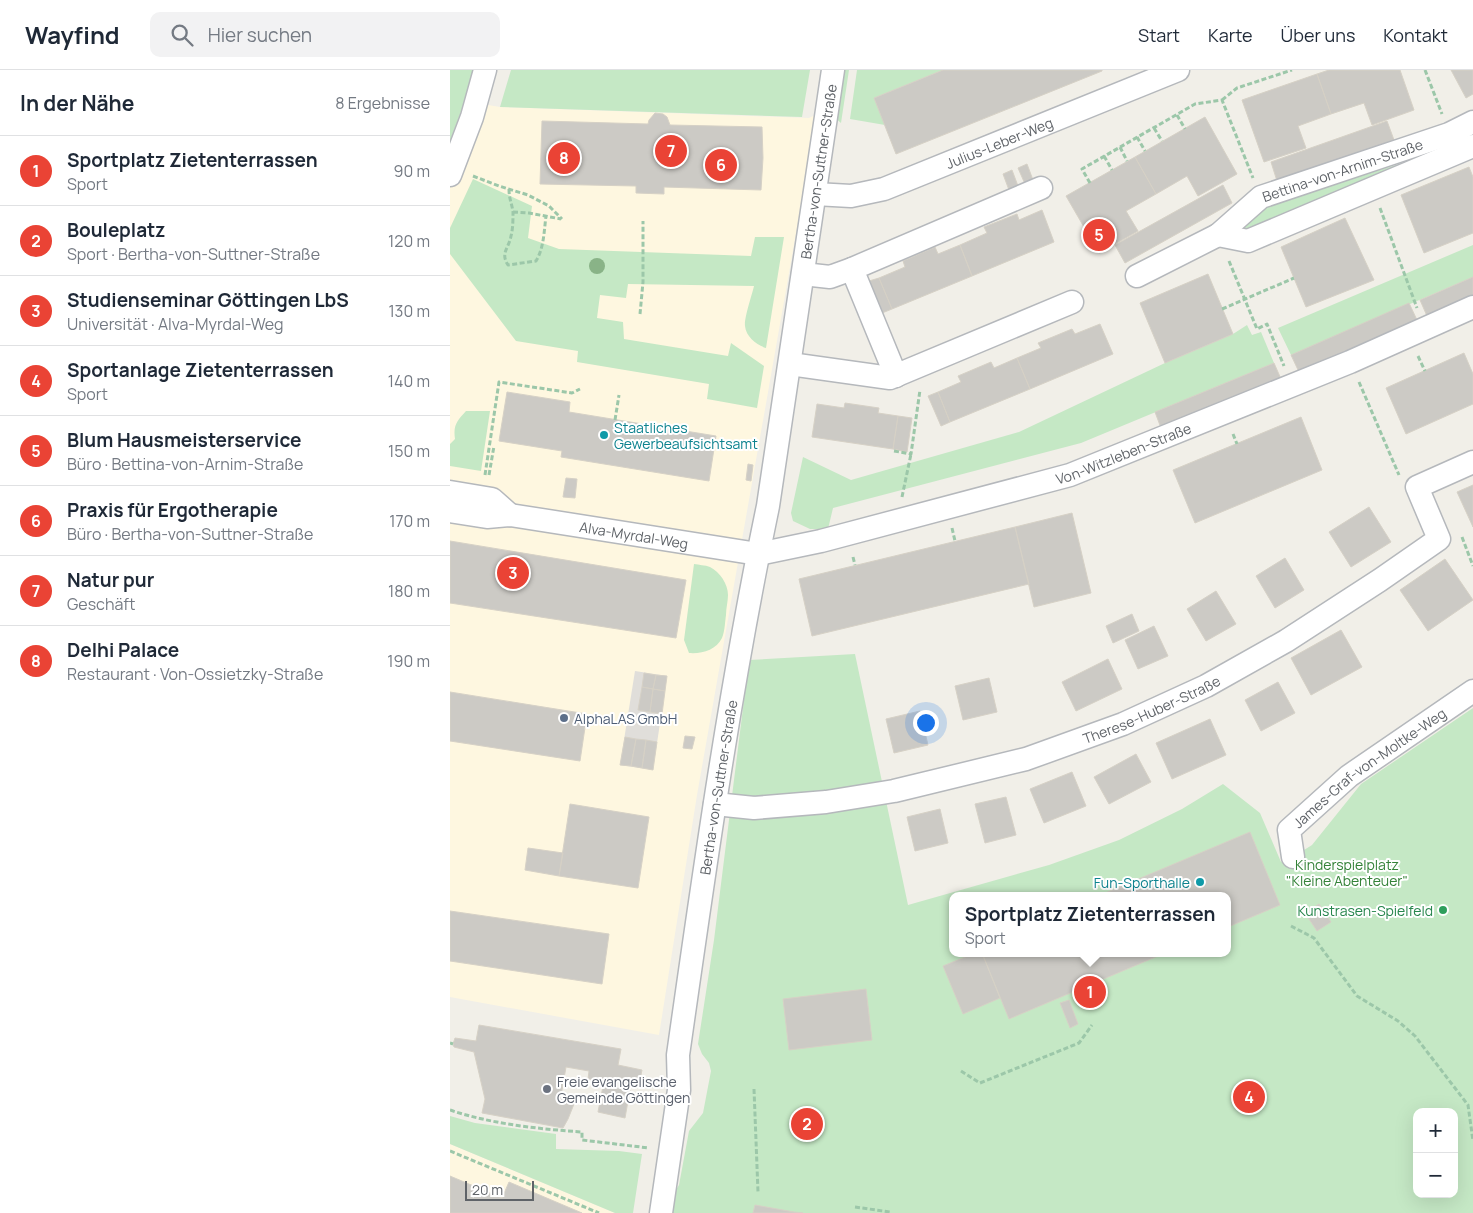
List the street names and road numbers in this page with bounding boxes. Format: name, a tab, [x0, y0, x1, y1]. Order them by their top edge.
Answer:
street label: Bertha-von-Suttner-Straße	[795, 83, 840, 260]
street label: Julius-Leber-Weg	[943, 112, 1055, 173]
street label: Bettina-von-Arnim-Straße	[1260, 134, 1425, 205]
street label: Von-Witzleben-Straße	[1054, 418, 1194, 488]
street label: Alva-Myrdal-Weg	[578, 517, 690, 552]
street label: Therese-Huber-Straße	[1080, 671, 1223, 747]
street label: Bertha-von-Suttner-Straße	[695, 698, 741, 876]
street label: James-Graf-von-Moltke-Weg	[1288, 703, 1449, 832]

